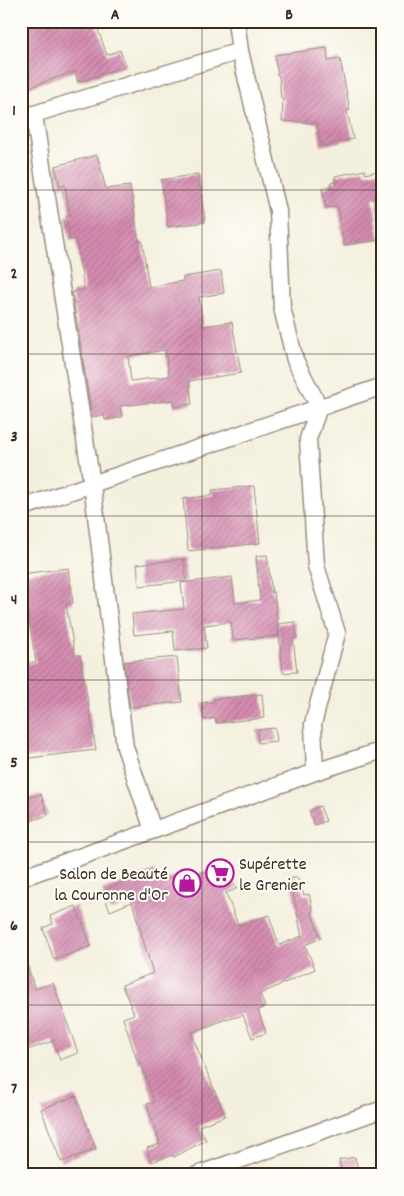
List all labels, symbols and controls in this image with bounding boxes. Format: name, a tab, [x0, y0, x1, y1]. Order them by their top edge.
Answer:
text: A	[111, 4, 120, 27]
text: B	[285, 4, 293, 27]
text: 1	[12, 100, 16, 123]
text: 2	[11, 263, 18, 286]
text: 3	[10, 426, 18, 449]
text: 4	[11, 589, 17, 612]
text: 5	[10, 752, 18, 775]
place label: Supérette le Grenier	[239, 853, 307, 899]
supermarket icon: Supérette le Grenier	[205, 858, 235, 888]
place label: Salon de Beauté la Couronne d'Or	[54, 863, 168, 909]
shop icon: Salon de Beauté la Couronne d'Or	[172, 868, 202, 898]
text: 6	[10, 915, 18, 938]
text: 7	[11, 1078, 17, 1101]

